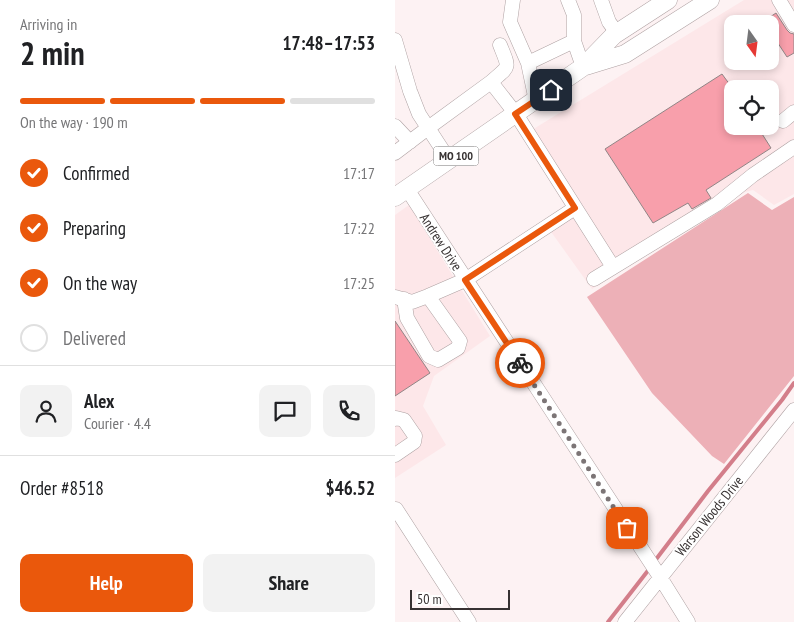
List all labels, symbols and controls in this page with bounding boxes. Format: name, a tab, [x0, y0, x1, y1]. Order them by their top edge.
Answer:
text: Arriving in	[20, 14, 77, 34]
north arrow	[724, 15, 779, 70]
map controls	[724, 15, 779, 135]
text: 17:48–17:53	[282, 31, 375, 55]
text: 2 min	[20, 32, 85, 74]
pin	[530, 69, 572, 111]
icon: home	[537, 76, 565, 104]
button: locate	[724, 80, 779, 135]
text: On the way · 190 m	[20, 112, 128, 132]
road number: MO 100	[433, 146, 479, 166]
icon: check	[20, 159, 48, 187]
text: Confirmed	[63, 161, 130, 185]
text: 17:17	[343, 163, 375, 183]
street label: Andrew Drive	[416, 210, 466, 274]
icon: check	[20, 214, 48, 242]
text: Preparing	[63, 216, 126, 240]
text: 17:22	[343, 218, 375, 238]
icon: check	[20, 269, 48, 297]
text: On the way	[63, 271, 137, 295]
text: 17:25	[343, 273, 375, 293]
text: Delivered	[63, 326, 126, 350]
courier	[495, 338, 545, 388]
icon: bike	[506, 349, 534, 377]
button: person	[20, 385, 72, 437]
button: chat	[259, 385, 311, 437]
button: phone	[323, 385, 375, 437]
text: Alex	[84, 389, 114, 413]
text: Courier · 4.4	[84, 413, 151, 433]
street label: Warson Woods Drive	[671, 472, 747, 560]
text: Order #8518	[20, 476, 104, 500]
text: $46.52	[326, 476, 375, 500]
pin	[606, 507, 648, 549]
icon: bag	[613, 514, 641, 542]
button: Help	[20, 554, 193, 612]
button: Share	[203, 554, 375, 612]
scale bar	[410, 587, 510, 610]
text: 50 m	[417, 590, 442, 608]

